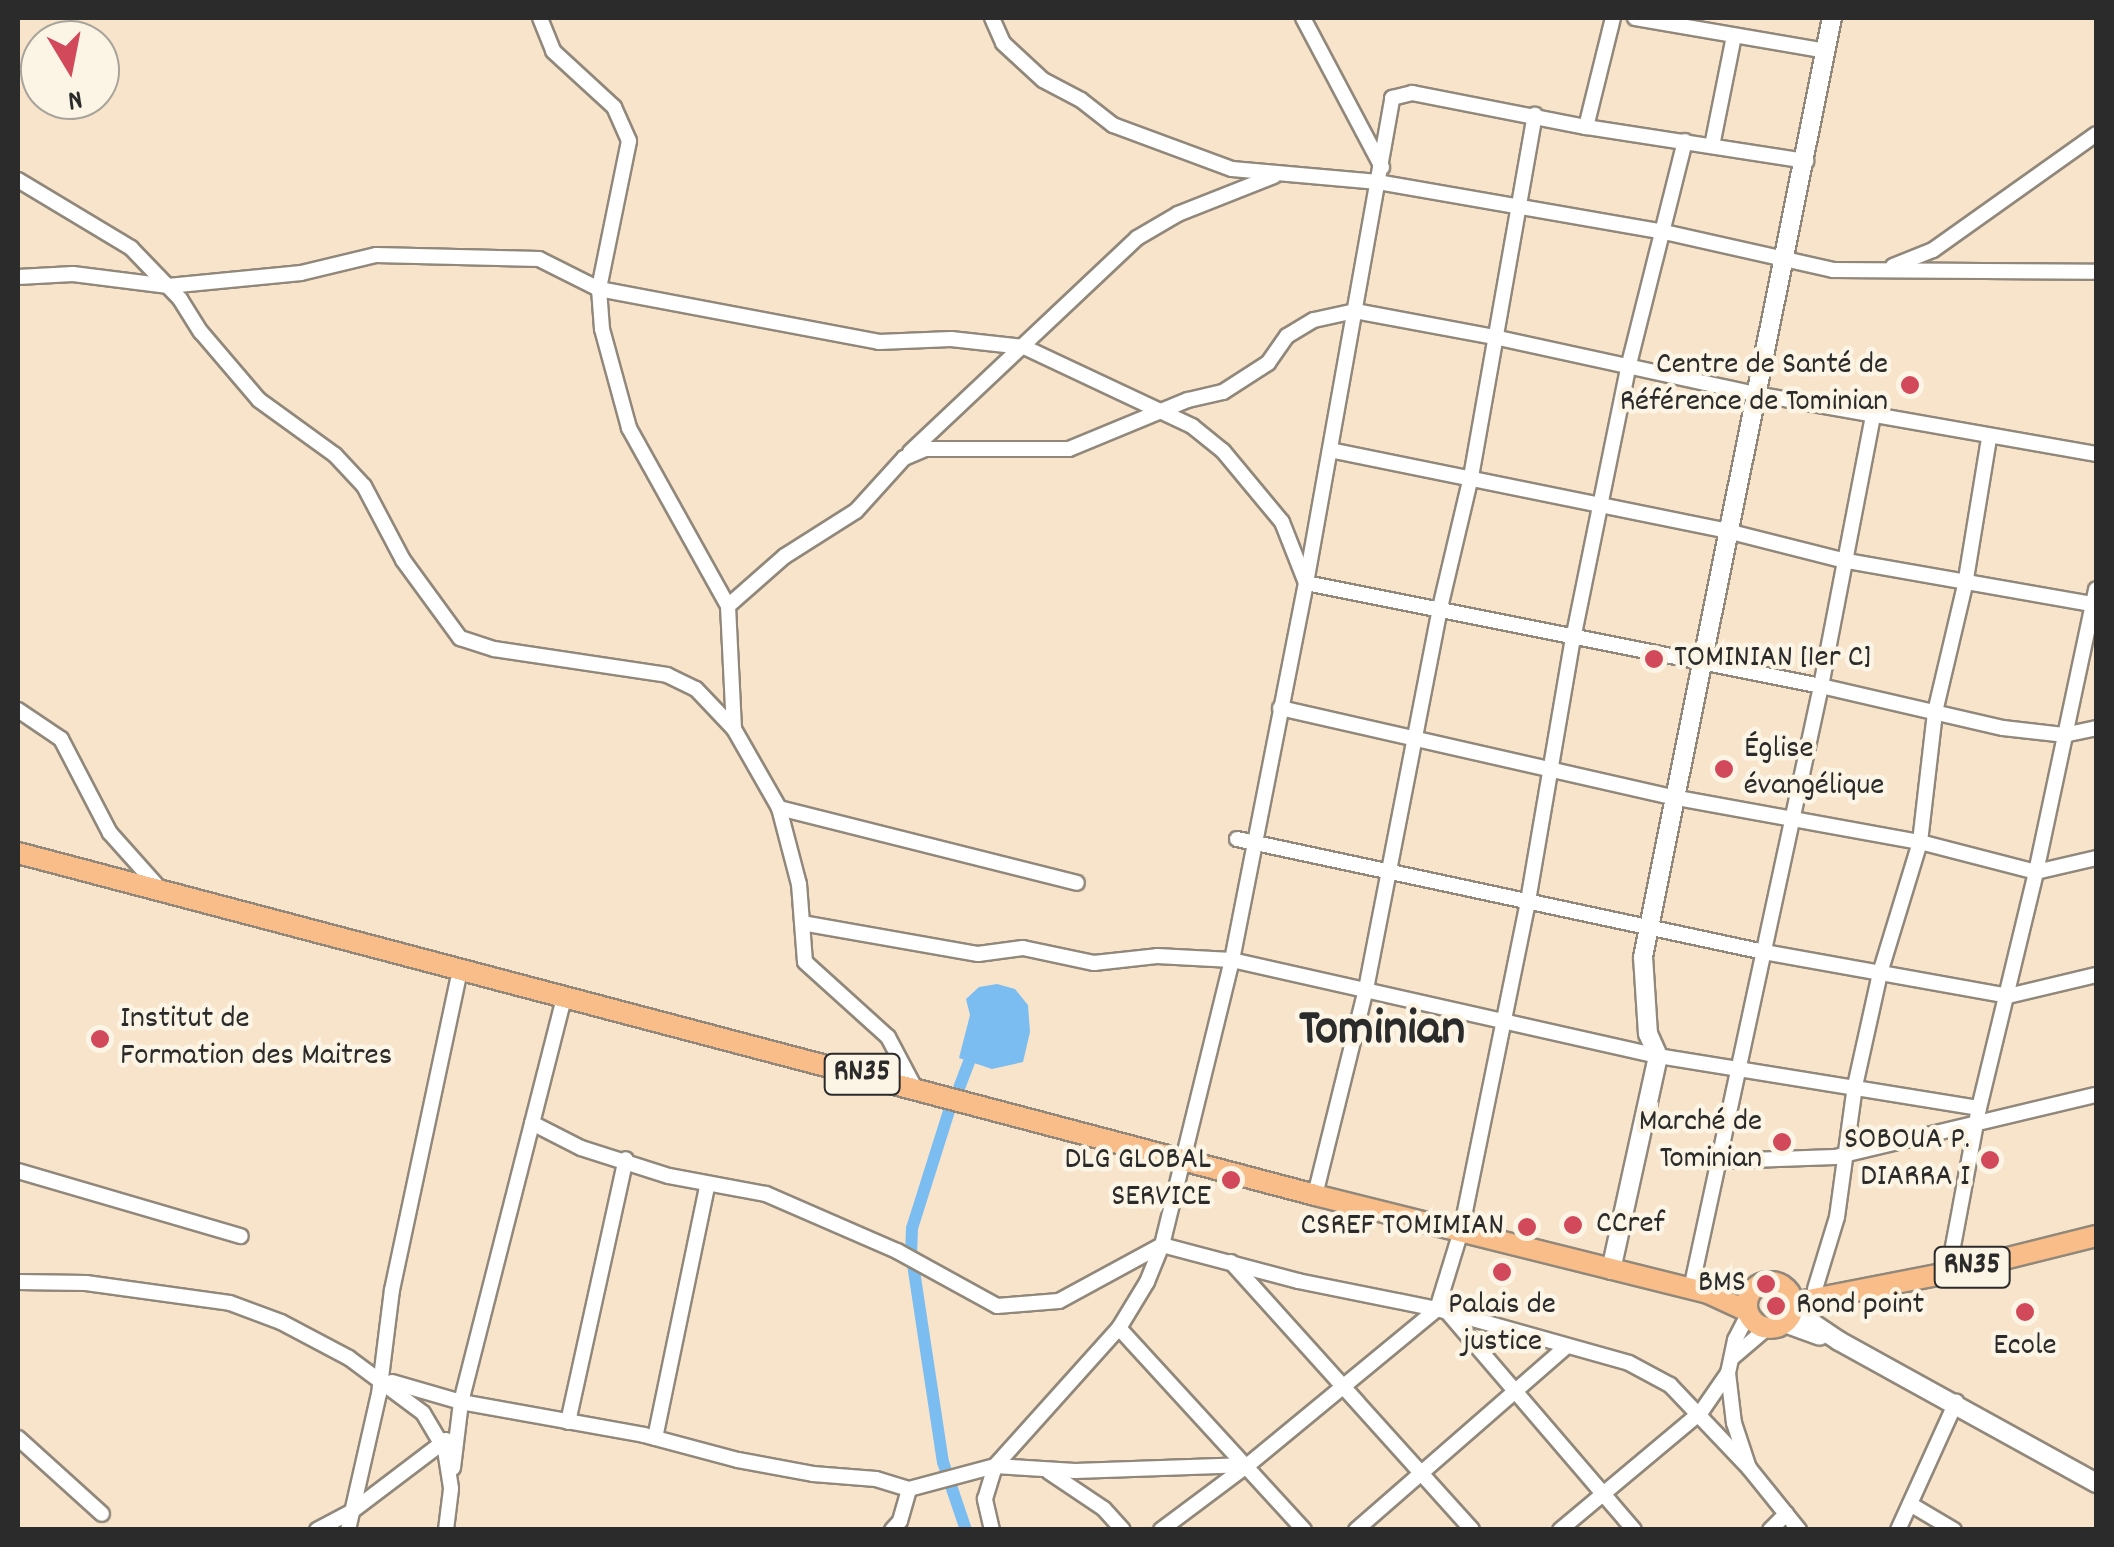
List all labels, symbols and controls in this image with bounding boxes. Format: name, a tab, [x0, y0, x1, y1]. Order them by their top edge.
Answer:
north arrow	[20, 20, 120, 120]
text: N	[65, 77, 85, 118]
place label: Centre de Santé de Référence de Tominian	[1620, 348, 1888, 423]
marker: Centre de Santé de Référence de Tominian	[1897, 372, 1923, 398]
place label: TOMINIAN [1er C]	[1674, 640, 1871, 678]
marker: TOMINIAN [1er C]	[1643, 648, 1665, 670]
place label: Église évangélique	[1744, 732, 1884, 807]
marker: Église évangélique	[1713, 758, 1735, 780]
place label: Institut de Formation des Maitres	[120, 1002, 392, 1077]
district label: Tominian	[1299, 1002, 1465, 1064]
marker: Institut de Formation des Maitres	[89, 1028, 111, 1050]
road number: RN35	[822, 1049, 902, 1099]
place label: Marché de Tominian	[1639, 1105, 1762, 1180]
place label: SOBOUA P. DIARRA I	[1844, 1123, 1970, 1198]
marker: Marché de Tominian	[1771, 1131, 1793, 1153]
place label: DLG GLOBAL SERVICE	[1065, 1143, 1211, 1218]
marker: SOBOUA P. DIARRA I	[1979, 1149, 2001, 1171]
marker: DLG GLOBAL SERVICE	[1220, 1169, 1242, 1191]
place label: CCref	[1596, 1206, 1665, 1244]
place label: CSREF TOMIMIAN	[1301, 1208, 1504, 1246]
marker: CCref	[1560, 1212, 1586, 1238]
marker: CSREF TOMIMIAN	[1514, 1214, 1540, 1240]
road number: RN35	[1932, 1242, 2012, 1292]
marker: Palais de justice	[1491, 1261, 1513, 1283]
place label: BMS	[1698, 1265, 1746, 1303]
marker: BMS	[1755, 1273, 1777, 1295]
place label: Rond point	[1796, 1287, 1924, 1325]
place label: Palais de justice	[1448, 1288, 1556, 1363]
marker: Rond point	[1765, 1295, 1787, 1317]
marker: Ecole	[2014, 1301, 2036, 1323]
place label: Ecole	[1993, 1328, 2057, 1366]

